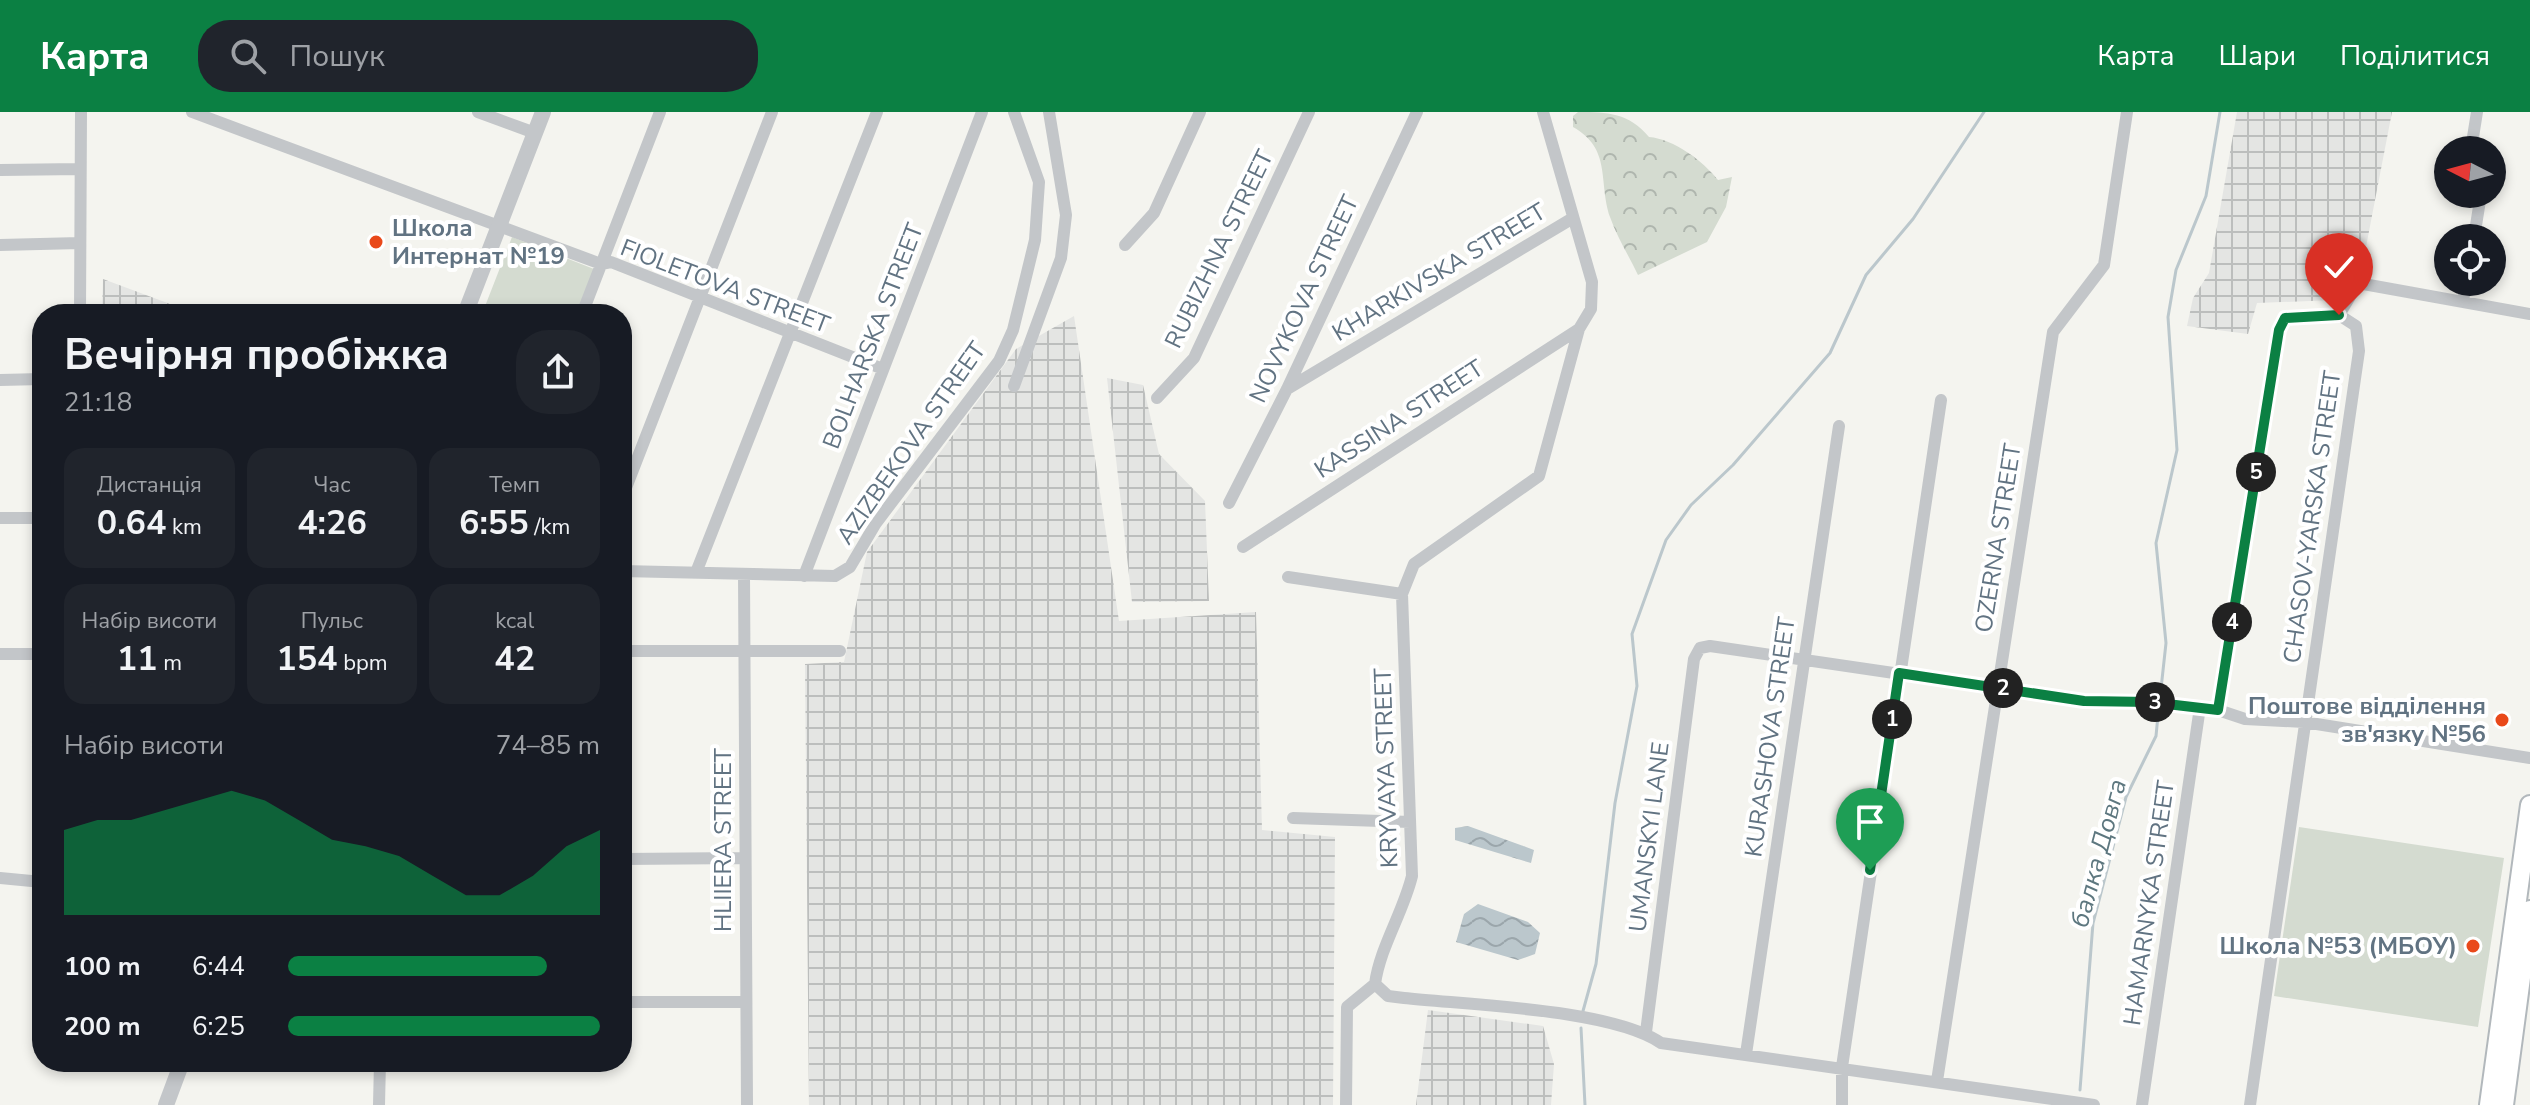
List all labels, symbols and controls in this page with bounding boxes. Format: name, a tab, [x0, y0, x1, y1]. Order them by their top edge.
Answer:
search box	[198, 20, 758, 92]
text: Карта	[40, 31, 150, 82]
icon: search	[226, 34, 270, 78]
text: Пошук	[290, 36, 385, 77]
text: Карта	[2097, 37, 2175, 75]
text: Шари	[2219, 37, 2296, 75]
text: Поділитися	[2340, 37, 2490, 75]
north arrow	[2434, 136, 2506, 208]
map controls	[2434, 136, 2506, 296]
street label: RUBIZHNA STREET	[1157, 144, 1281, 353]
street label: NOVYKOVA STREET	[1242, 190, 1366, 408]
street label: KHARKIVSKA STREET	[1326, 195, 1552, 349]
place label: Школа Интернат №19	[392, 212, 565, 272]
street label: BOLHARSKA STREET	[815, 218, 931, 453]
button: locate	[2434, 224, 2506, 296]
street label: FIOLETOVA STREET	[616, 231, 835, 341]
marker: Школа Интернат №19	[367, 233, 385, 251]
pin	[2305, 233, 2373, 315]
icon: check	[2317, 245, 2361, 289]
text: Вечірня пробіжка	[64, 325, 449, 385]
button: share	[516, 330, 600, 414]
street label: AZIZBEKOVA STREET	[829, 335, 993, 551]
street label: KASSINA STREET	[1308, 352, 1490, 486]
street label: CHASOV-YARSKA STREET	[2276, 368, 2348, 665]
text: 21:18	[64, 385, 132, 420]
street label: OZERNA STREET	[1967, 441, 2029, 635]
pin: 5	[2236, 452, 2276, 492]
text: 5	[2249, 457, 2263, 487]
text: Дистанція	[97, 470, 202, 500]
text: Час	[313, 470, 351, 500]
text: Темп	[489, 470, 540, 500]
text: 0.64	[97, 500, 166, 546]
text: 4:26	[297, 500, 367, 546]
text: 6:55	[459, 500, 529, 546]
text: km	[166, 512, 202, 542]
text: /km	[529, 512, 570, 542]
pin: 4	[2212, 602, 2252, 642]
text: Набір висоти	[82, 606, 217, 636]
text: Пульс	[301, 606, 363, 636]
text: kcal	[495, 606, 534, 636]
text: 4	[2225, 607, 2239, 637]
street label: KURASHOVA STREET	[1737, 614, 1803, 859]
text: 11	[117, 636, 157, 682]
text: 154	[276, 636, 338, 682]
text: 42	[494, 636, 535, 682]
text: m	[157, 648, 182, 678]
text: bpm	[338, 648, 388, 678]
street label: KRYVAYA STREET	[1367, 667, 1405, 868]
pin: 2	[1983, 668, 2023, 708]
text: 2	[1996, 673, 2010, 703]
pin: 3	[2135, 682, 2175, 722]
text: 3	[2148, 687, 2162, 717]
place label: Поштове відділення зв'язку №56	[2248, 690, 2486, 750]
pin: 1	[1872, 699, 1912, 739]
text: 1	[1885, 704, 1899, 734]
marker: Поштове відділення зв'язку №56	[2493, 711, 2511, 729]
text: Набір висоти	[64, 728, 224, 763]
text: 74–85 m	[496, 728, 600, 763]
street label: UMANSKYI LANE	[1621, 740, 1677, 934]
street label: HLIIERA STREET	[707, 747, 739, 932]
water label: балка Довга	[2062, 775, 2135, 931]
street label: HAMARNYKA STREET	[2116, 778, 2182, 1028]
pin	[1836, 788, 1904, 870]
icon: arrive	[1848, 800, 1892, 844]
place label: Школа №53 (МБОУ)	[2220, 930, 2457, 962]
marker: Школа №53 (МБОУ)	[2464, 937, 2482, 955]
text: 100 m	[64, 949, 141, 984]
text: 6:44	[192, 949, 245, 984]
text: 200 m	[64, 1009, 141, 1044]
text: 6:25	[192, 1009, 245, 1044]

